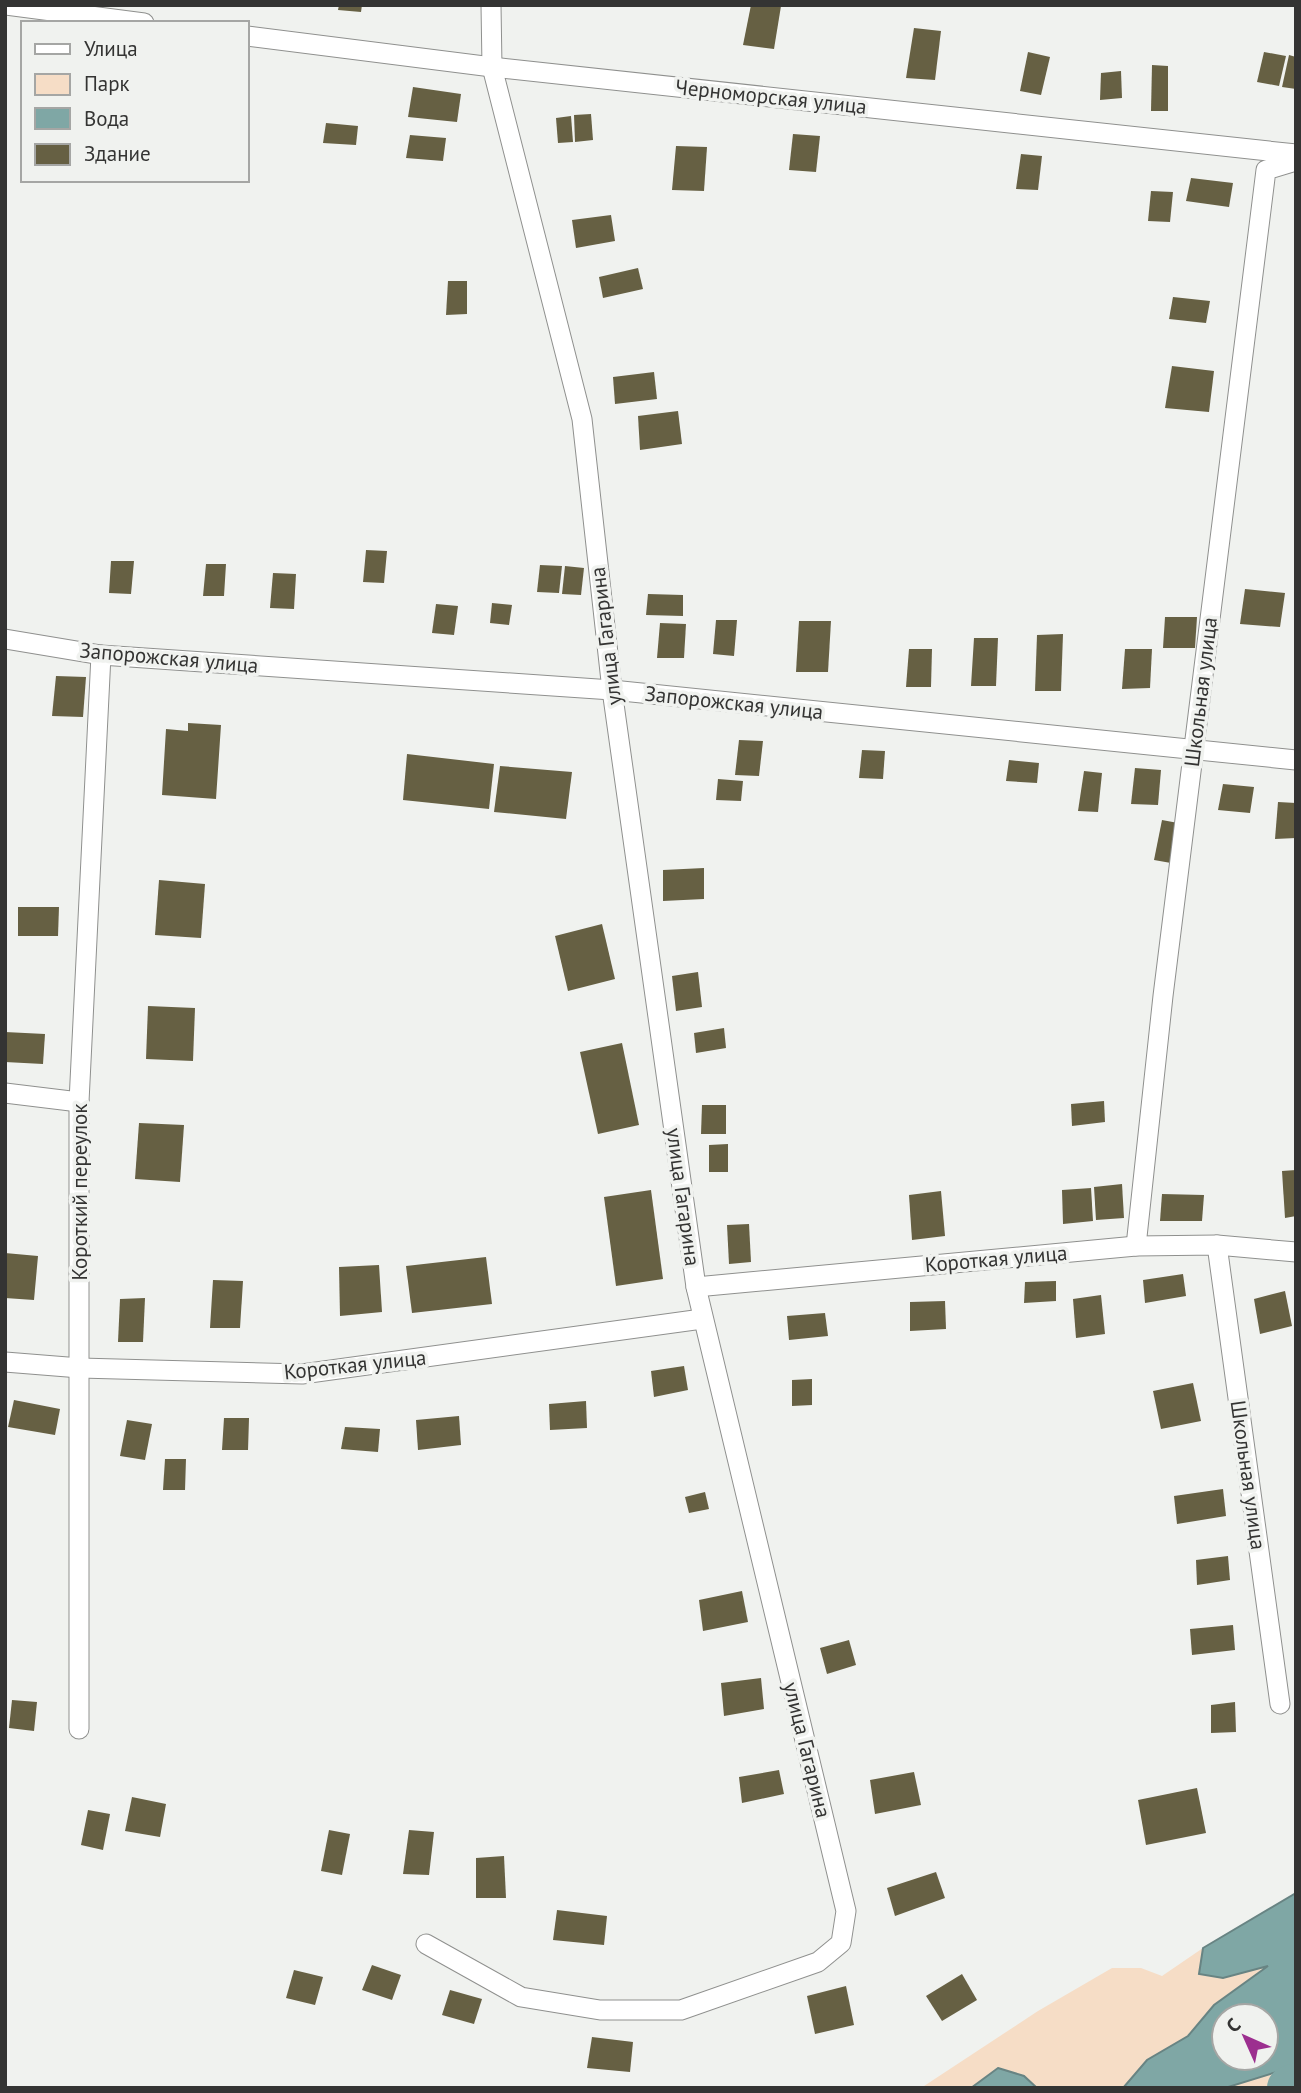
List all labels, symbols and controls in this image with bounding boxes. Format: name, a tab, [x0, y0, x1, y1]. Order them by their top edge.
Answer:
legend	[21, 21, 248, 182]
text: Улица	[84, 35, 138, 62]
text: Парк	[84, 70, 130, 97]
street label: Черноморская улица	[674, 73, 868, 120]
text: Вода	[84, 105, 129, 132]
text: Здание	[84, 140, 151, 167]
street label: улица Гагарина	[584, 565, 627, 707]
street label: Школьная улица	[1178, 616, 1223, 768]
street label: Запорожская улица	[79, 636, 260, 679]
street label: Запорожская улица	[643, 680, 825, 725]
street label: Короткий переулок	[66, 1104, 93, 1280]
street label: улица Гагарина	[660, 1126, 707, 1268]
street label: Короткая улица	[924, 1239, 1068, 1278]
street label: Короткая улица	[283, 1344, 427, 1385]
street label: Школьная улица	[1225, 1399, 1272, 1551]
street label: улица Гагарина	[778, 1679, 837, 1821]
north arrow	[1210, 2002, 1280, 2072]
text: С	[1221, 2012, 1245, 2037]

